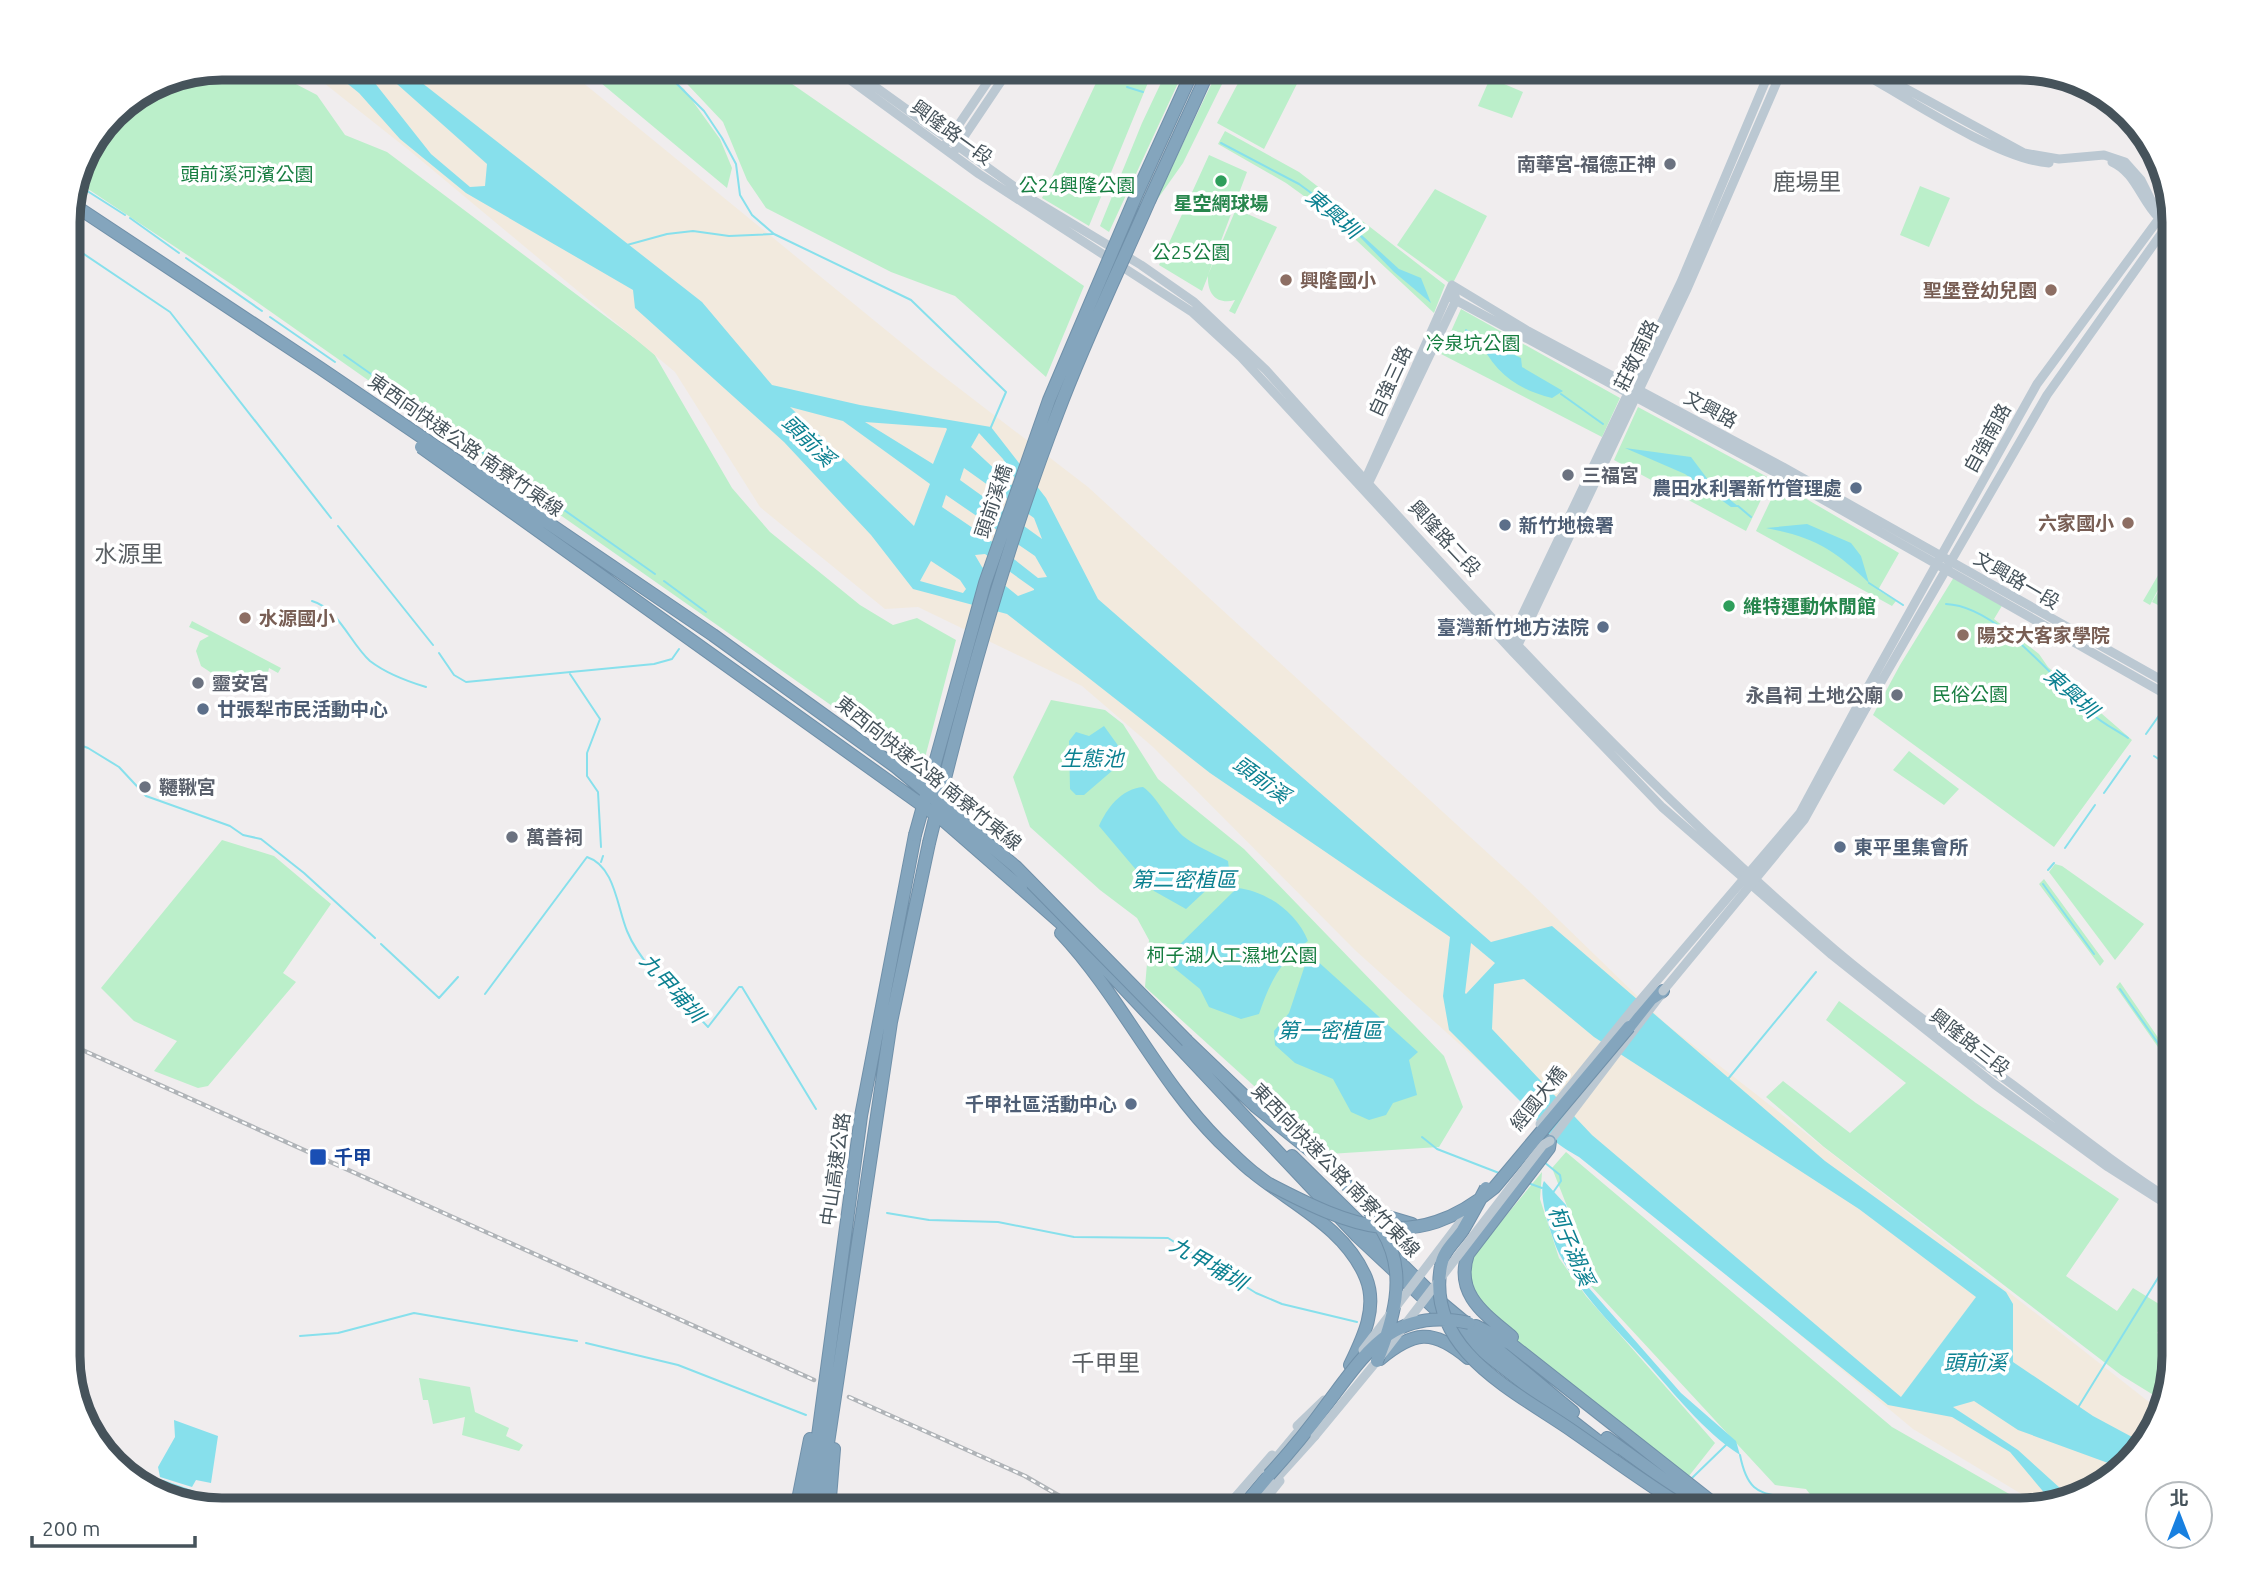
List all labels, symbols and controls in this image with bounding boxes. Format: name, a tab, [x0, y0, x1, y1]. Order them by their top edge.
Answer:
street label: 興隆路一段	[907, 95, 997, 169]
place label: 南華宮-福德正神	[1517, 153, 1656, 175]
marker: 南華宮-福德正神	[1662, 156, 1678, 172]
park label: 頭前溪河濱公園	[180, 163, 314, 185]
district label: 鹿場里	[1773, 169, 1842, 194]
marker: 星空網球場	[1213, 173, 1229, 189]
park label: 公24興隆公園	[1019, 174, 1135, 196]
water label: 東興圳	[1302, 184, 1368, 245]
place label: 星空網球場	[1173, 192, 1269, 214]
park label: 公25公園	[1152, 241, 1230, 263]
place label: 興隆國小	[1300, 269, 1376, 291]
marker: 興隆國小	[1278, 272, 1294, 288]
place label: 聖堡登幼兒園	[1923, 279, 2037, 301]
marker: 聖堡登幼兒園	[2043, 282, 2059, 298]
street label: 莊敬南路	[1609, 316, 1663, 394]
park label: 冷泉坑公園	[1425, 332, 1521, 354]
street label: 自強三路	[1364, 342, 1416, 420]
street label: 東西向快速公路 南寮竹東線	[365, 369, 567, 521]
street label: 文興路	[1681, 386, 1741, 432]
street label: 自強南路	[1959, 399, 2015, 477]
water label: 頭前溪	[778, 410, 842, 473]
street label: 頭前溪橋	[970, 461, 1016, 541]
place label: 三福宮	[1582, 464, 1639, 486]
marker: 三福宮	[1560, 467, 1576, 483]
place label: 農田水利署新竹管理處	[1652, 477, 1842, 499]
marker: 農田水利署新竹管理處	[1848, 480, 1864, 496]
street label: 興隆路二段	[1405, 496, 1485, 580]
place label: 六家國小	[2038, 512, 2114, 534]
place label: 新竹地檢署	[1519, 514, 1614, 536]
marker: 六家國小	[2120, 515, 2136, 531]
marker: 新竹地檢署	[1497, 517, 1513, 533]
district label: 水源里	[95, 541, 164, 566]
street label: 文興路一段	[1970, 547, 2064, 613]
place label: 維特運動休閒館	[1743, 595, 1876, 617]
marker: 維特運動休閒館	[1721, 598, 1737, 614]
place label: 水源國小	[259, 607, 335, 629]
marker: 水源國小	[237, 610, 253, 626]
place label: 臺灣新竹地方法院	[1437, 616, 1589, 638]
marker: 臺灣新竹地方法院	[1595, 619, 1611, 635]
place label: 陽交大客家學院	[1977, 624, 2110, 646]
marker: 陽交大客家學院	[1955, 627, 1971, 643]
water label: 東興圳	[2040, 663, 2106, 724]
place label: 靈安宮	[212, 672, 269, 694]
marker: 靈安宮	[190, 675, 206, 691]
park label: 民俗公園	[1932, 683, 2008, 705]
place label: 永昌祠 土地公廟	[1745, 684, 1883, 706]
marker: 永昌祠 土地公廟	[1889, 687, 1905, 703]
street label: 東西向快速公路 南寮竹東線	[832, 691, 1026, 855]
place label: 廿張犁市民活動中心	[217, 698, 388, 720]
marker: 廿張犁市民活動中心	[195, 701, 211, 717]
water label: 生態池	[1061, 746, 1125, 770]
water label: 頭前溪	[1229, 751, 1297, 809]
place label: 韆鞦宮	[159, 776, 216, 798]
marker: 韆鞦宮	[137, 779, 153, 795]
place label: 萬善祠	[526, 826, 583, 848]
marker: 萬善祠	[504, 829, 520, 845]
place label: 東平里集會所	[1854, 836, 1968, 858]
marker: 東平里集會所	[1832, 839, 1848, 855]
water label: 第二密植區	[1132, 867, 1239, 891]
park label: 柯子湖人工濕地公園	[1146, 944, 1318, 966]
water label: 九甲埔圳	[636, 948, 712, 1029]
street label: 興隆路三段	[1926, 1004, 2014, 1080]
water label: 第一密植區	[1278, 1018, 1385, 1042]
street label: 經國大橋	[1506, 1062, 1570, 1134]
street label: 東西向快速公路 南寮竹東線	[1247, 1079, 1425, 1261]
place label: 千甲社區活動中心	[965, 1093, 1117, 1115]
marker: 千甲社區活動中心	[1123, 1096, 1139, 1112]
street label: 中山高速公路	[816, 1111, 854, 1227]
place label: 千甲	[334, 1146, 372, 1168]
marker: 千甲	[308, 1147, 328, 1167]
water label: 柯子湖溪	[1544, 1202, 1601, 1292]
water label: 九甲埔圳	[1166, 1232, 1253, 1296]
district label: 千甲里	[1072, 1350, 1141, 1375]
water label: 頭前溪	[1944, 1350, 2009, 1374]
north arrow	[2144, 1480, 2214, 1550]
text: 北	[2169, 1487, 2189, 1509]
scale bar	[32, 1504, 194, 1548]
text: 200 m	[42, 1516, 100, 1540]

